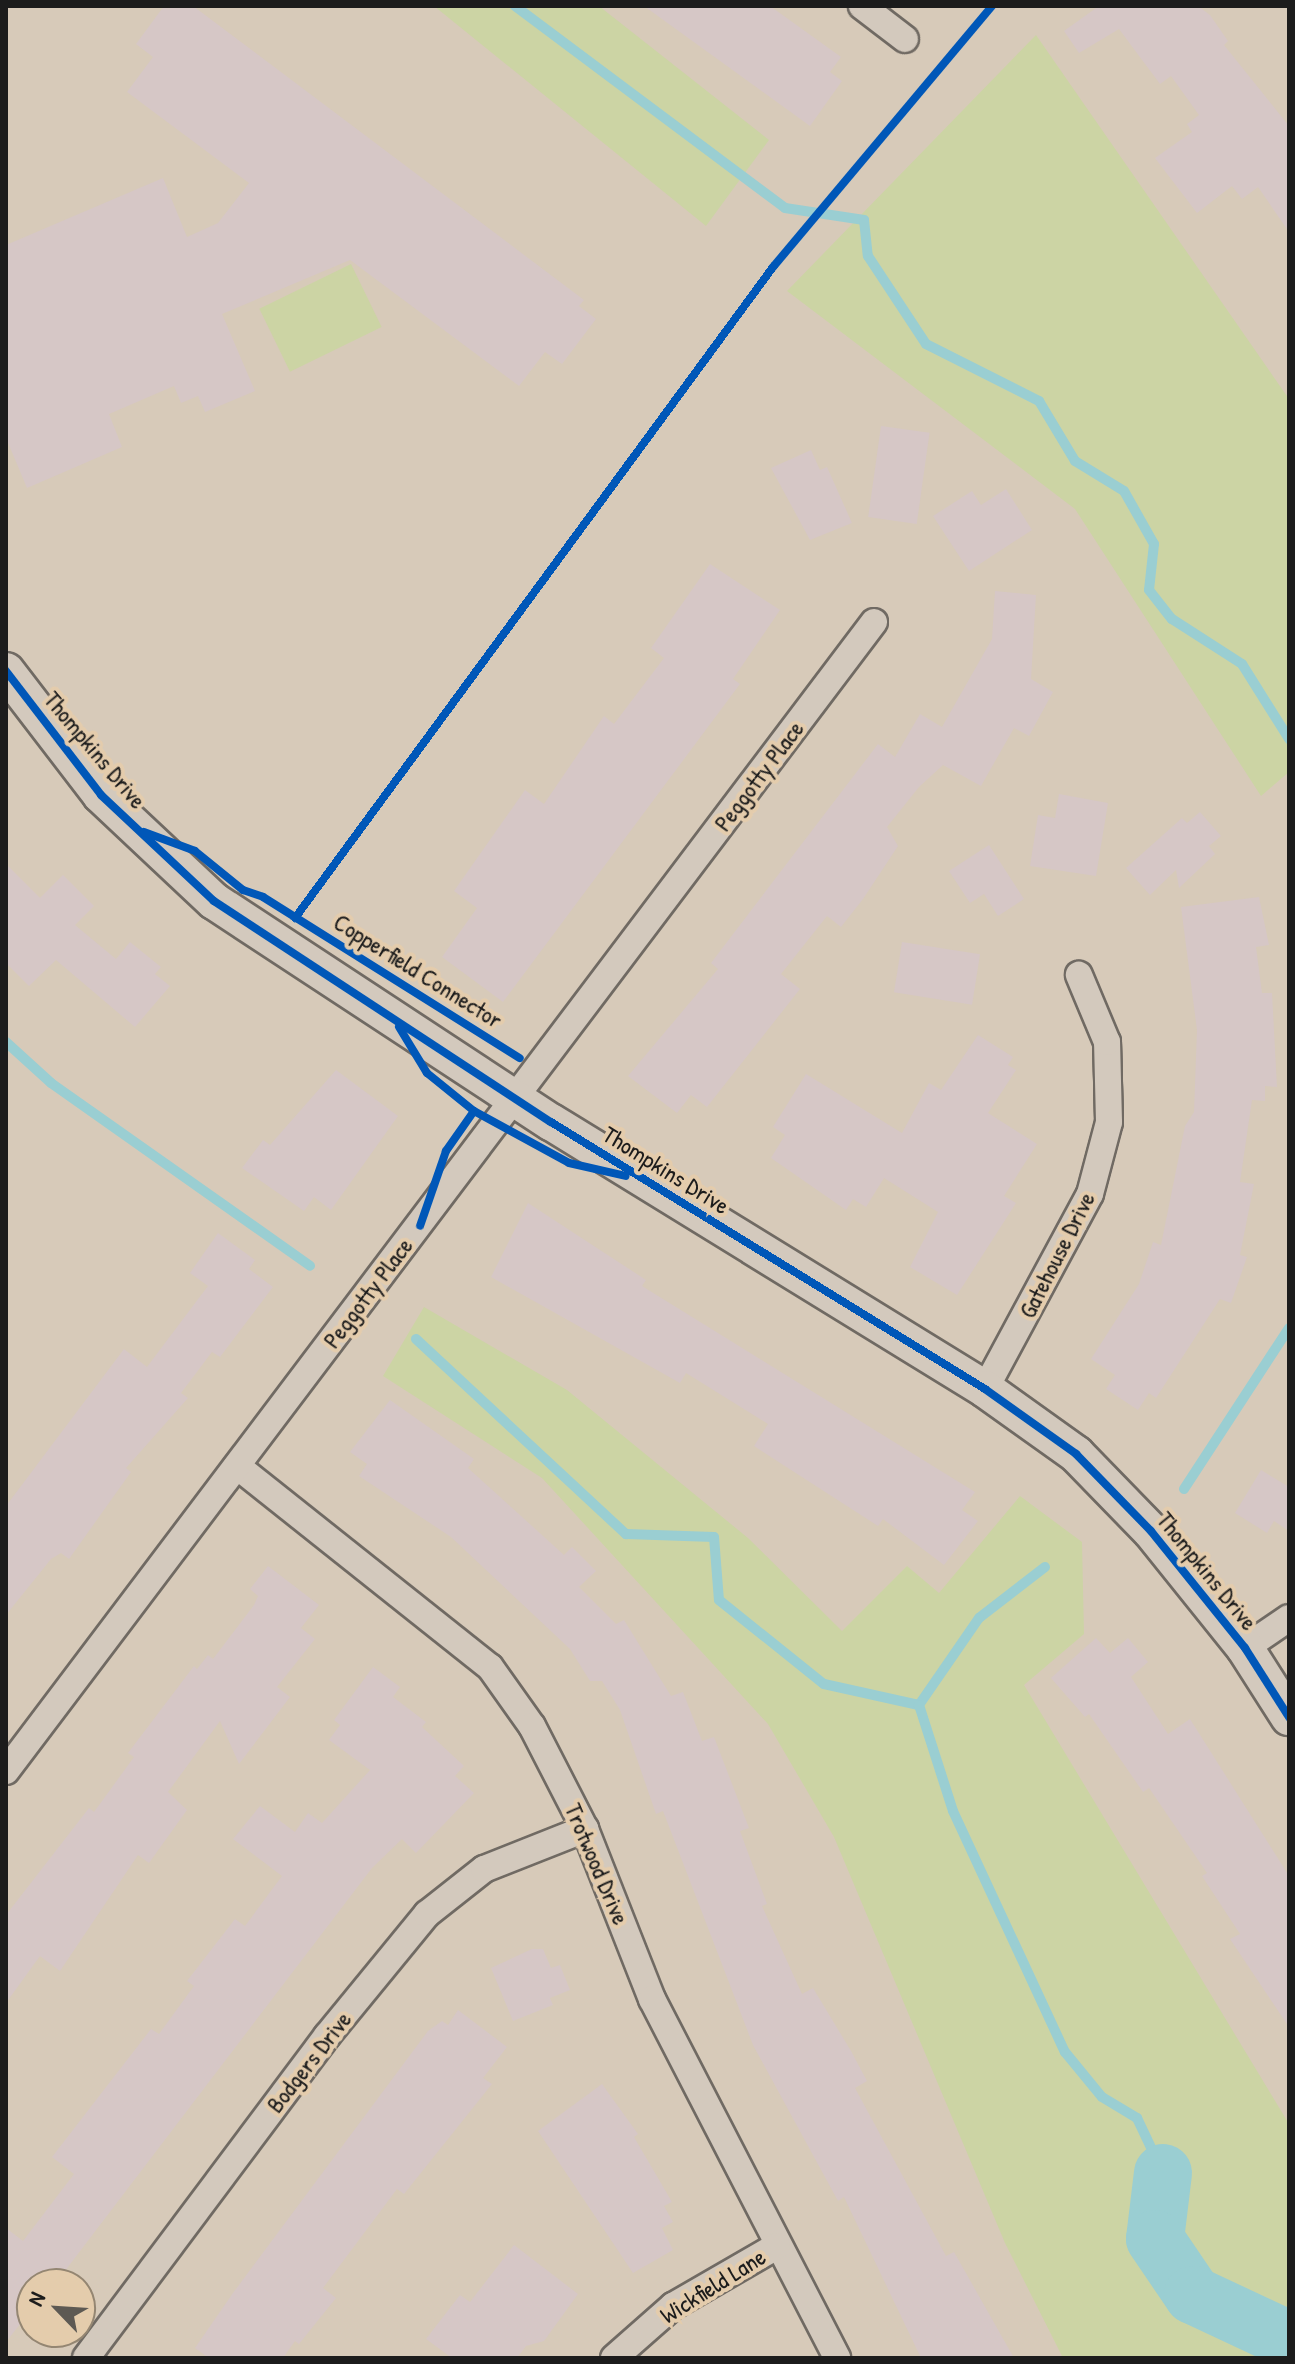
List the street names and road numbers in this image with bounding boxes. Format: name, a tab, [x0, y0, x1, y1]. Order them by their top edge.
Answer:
street label: Thompkins Drive	[38, 686, 152, 814]
street label: Peggotty Place	[708, 715, 810, 837]
street label: Copperfield Connector	[328, 908, 508, 1034]
street label: Thompkins Drive	[597, 1120, 735, 1220]
street label: Gatehouse Drive	[1013, 1187, 1101, 1323]
street label: Peggotty Place	[317, 1232, 419, 1354]
street label: Thompkins Drive	[1151, 1506, 1263, 1636]
street label: Trotwood Drive	[559, 1799, 635, 1929]
street label: Bodgers Drive	[261, 2006, 357, 2118]
street label: Wickfield Lane	[655, 2242, 771, 2330]

